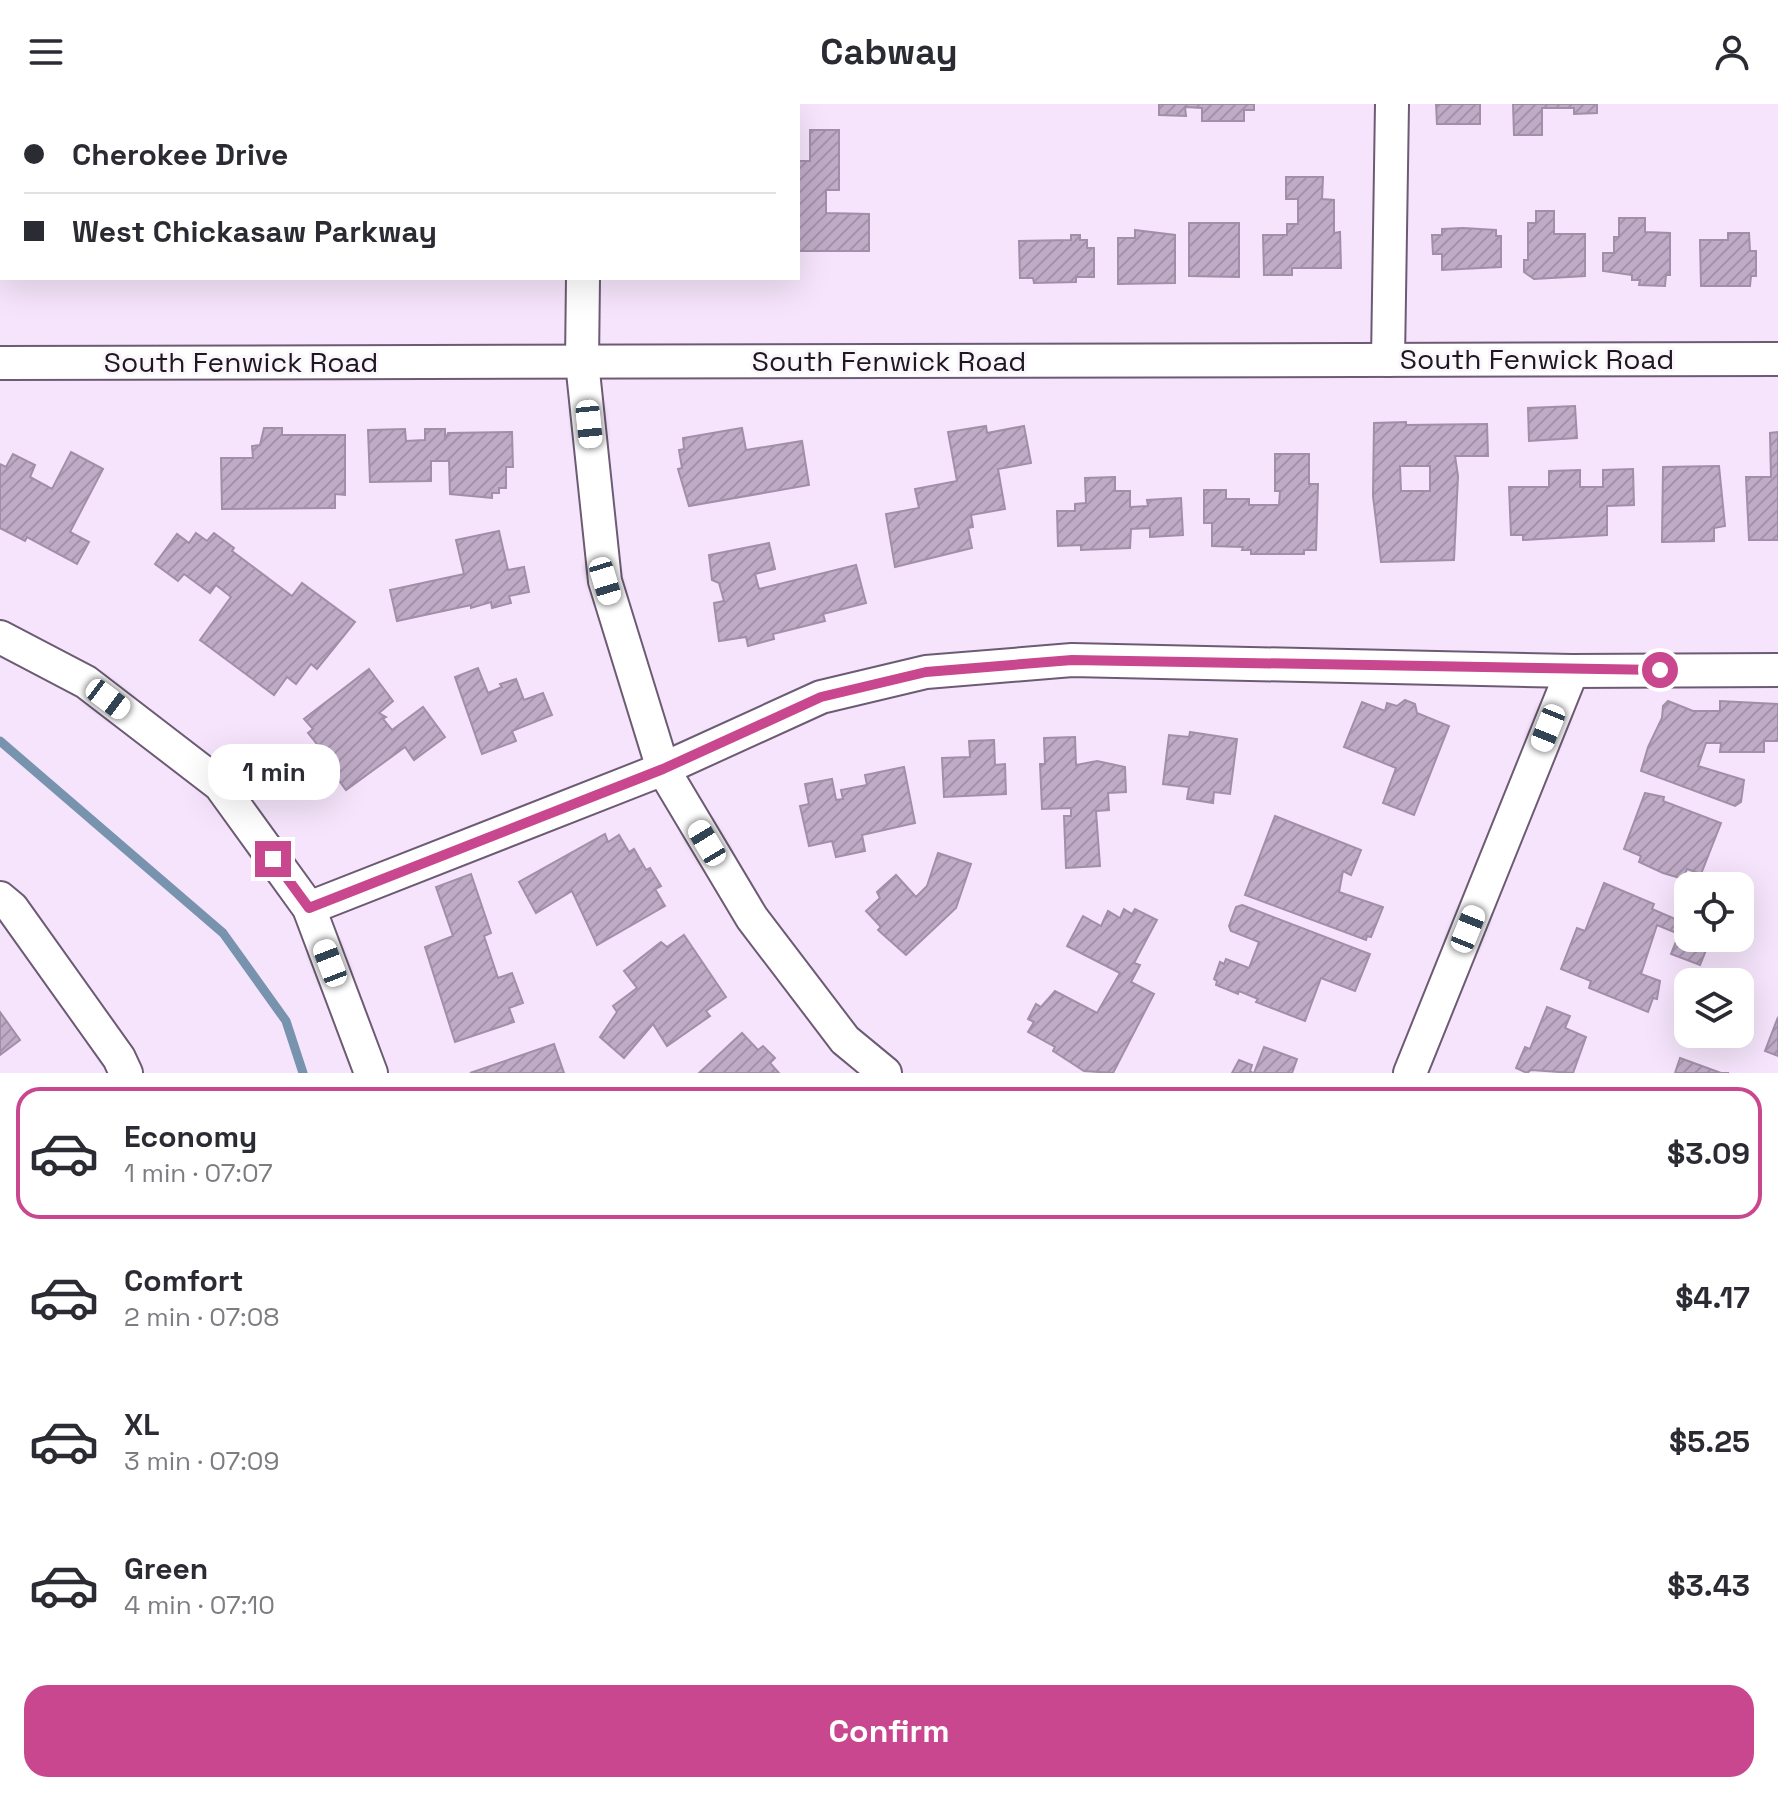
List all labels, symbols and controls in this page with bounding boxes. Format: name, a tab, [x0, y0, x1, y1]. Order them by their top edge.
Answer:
text: Cabway	[820, 29, 958, 75]
icon: menu	[24, 30, 68, 74]
icon: person	[1710, 30, 1754, 74]
text: Cherokee Drive	[72, 135, 288, 174]
text: West Chickasaw Parkway	[72, 212, 437, 251]
street label: South Fenwick Road	[1400, 341, 1674, 377]
street label: South Fenwick Road	[752, 343, 1026, 379]
street label: South Fenwick Road	[104, 344, 378, 380]
car	[575, 399, 603, 449]
car	[587, 555, 623, 607]
route start	[1642, 652, 1678, 688]
car	[82, 675, 134, 723]
car	[1528, 701, 1568, 755]
callout: 1 min	[207, 743, 339, 799]
text: 1 min	[242, 755, 306, 789]
car	[684, 816, 730, 870]
route end	[255, 841, 291, 877]
map controls	[1674, 872, 1754, 1048]
button: locate	[1674, 872, 1754, 952]
car	[1448, 902, 1488, 956]
car	[310, 936, 350, 990]
button: layers	[1674, 968, 1754, 1048]
icon: car	[28, 1117, 100, 1189]
text: Economy	[124, 1117, 257, 1156]
text: $3.09	[1667, 1134, 1750, 1173]
text: 1 min · 07:07	[124, 1156, 273, 1190]
icon: car	[28, 1261, 100, 1333]
text: Comfort	[124, 1261, 243, 1300]
text: $4.17	[1675, 1278, 1750, 1317]
text: 2 min · 07:08	[124, 1300, 280, 1334]
icon: car	[28, 1405, 100, 1477]
text: XL	[124, 1405, 160, 1444]
text: $5.25	[1669, 1422, 1750, 1461]
text: 3 min · 07:09	[124, 1444, 279, 1478]
icon: car	[28, 1549, 100, 1621]
text: Green	[124, 1549, 208, 1588]
text: $3.43	[1667, 1566, 1750, 1605]
text: 4 min · 07:10	[124, 1588, 275, 1622]
button: Confirm	[24, 1685, 1754, 1777]

